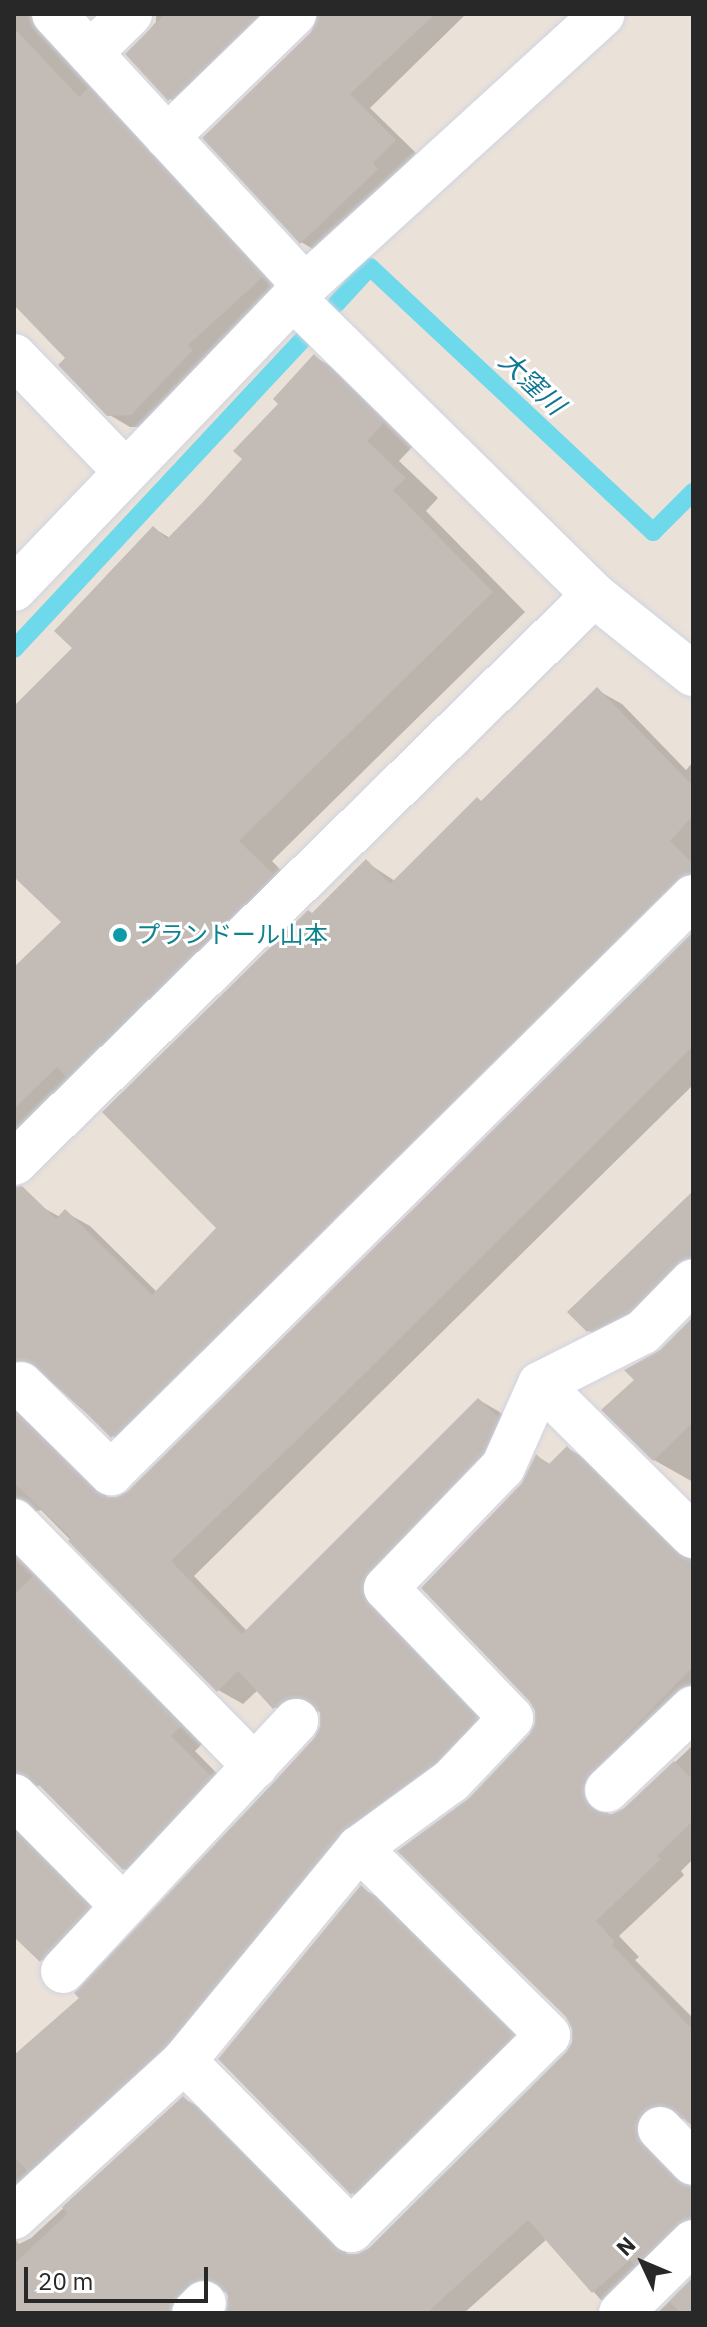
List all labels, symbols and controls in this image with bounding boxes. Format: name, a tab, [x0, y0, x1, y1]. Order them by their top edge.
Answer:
water label: 大窪川	[493, 345, 571, 421]
place label: プランドール山本	[136, 921, 328, 949]
marker: プランドール山本	[111, 926, 129, 944]
north arrow	[603, 2223, 683, 2303]
text: N	[609, 2230, 641, 2262]
scale bar	[28, 2251, 212, 2301]
text: 20 m	[38, 2265, 93, 2297]

